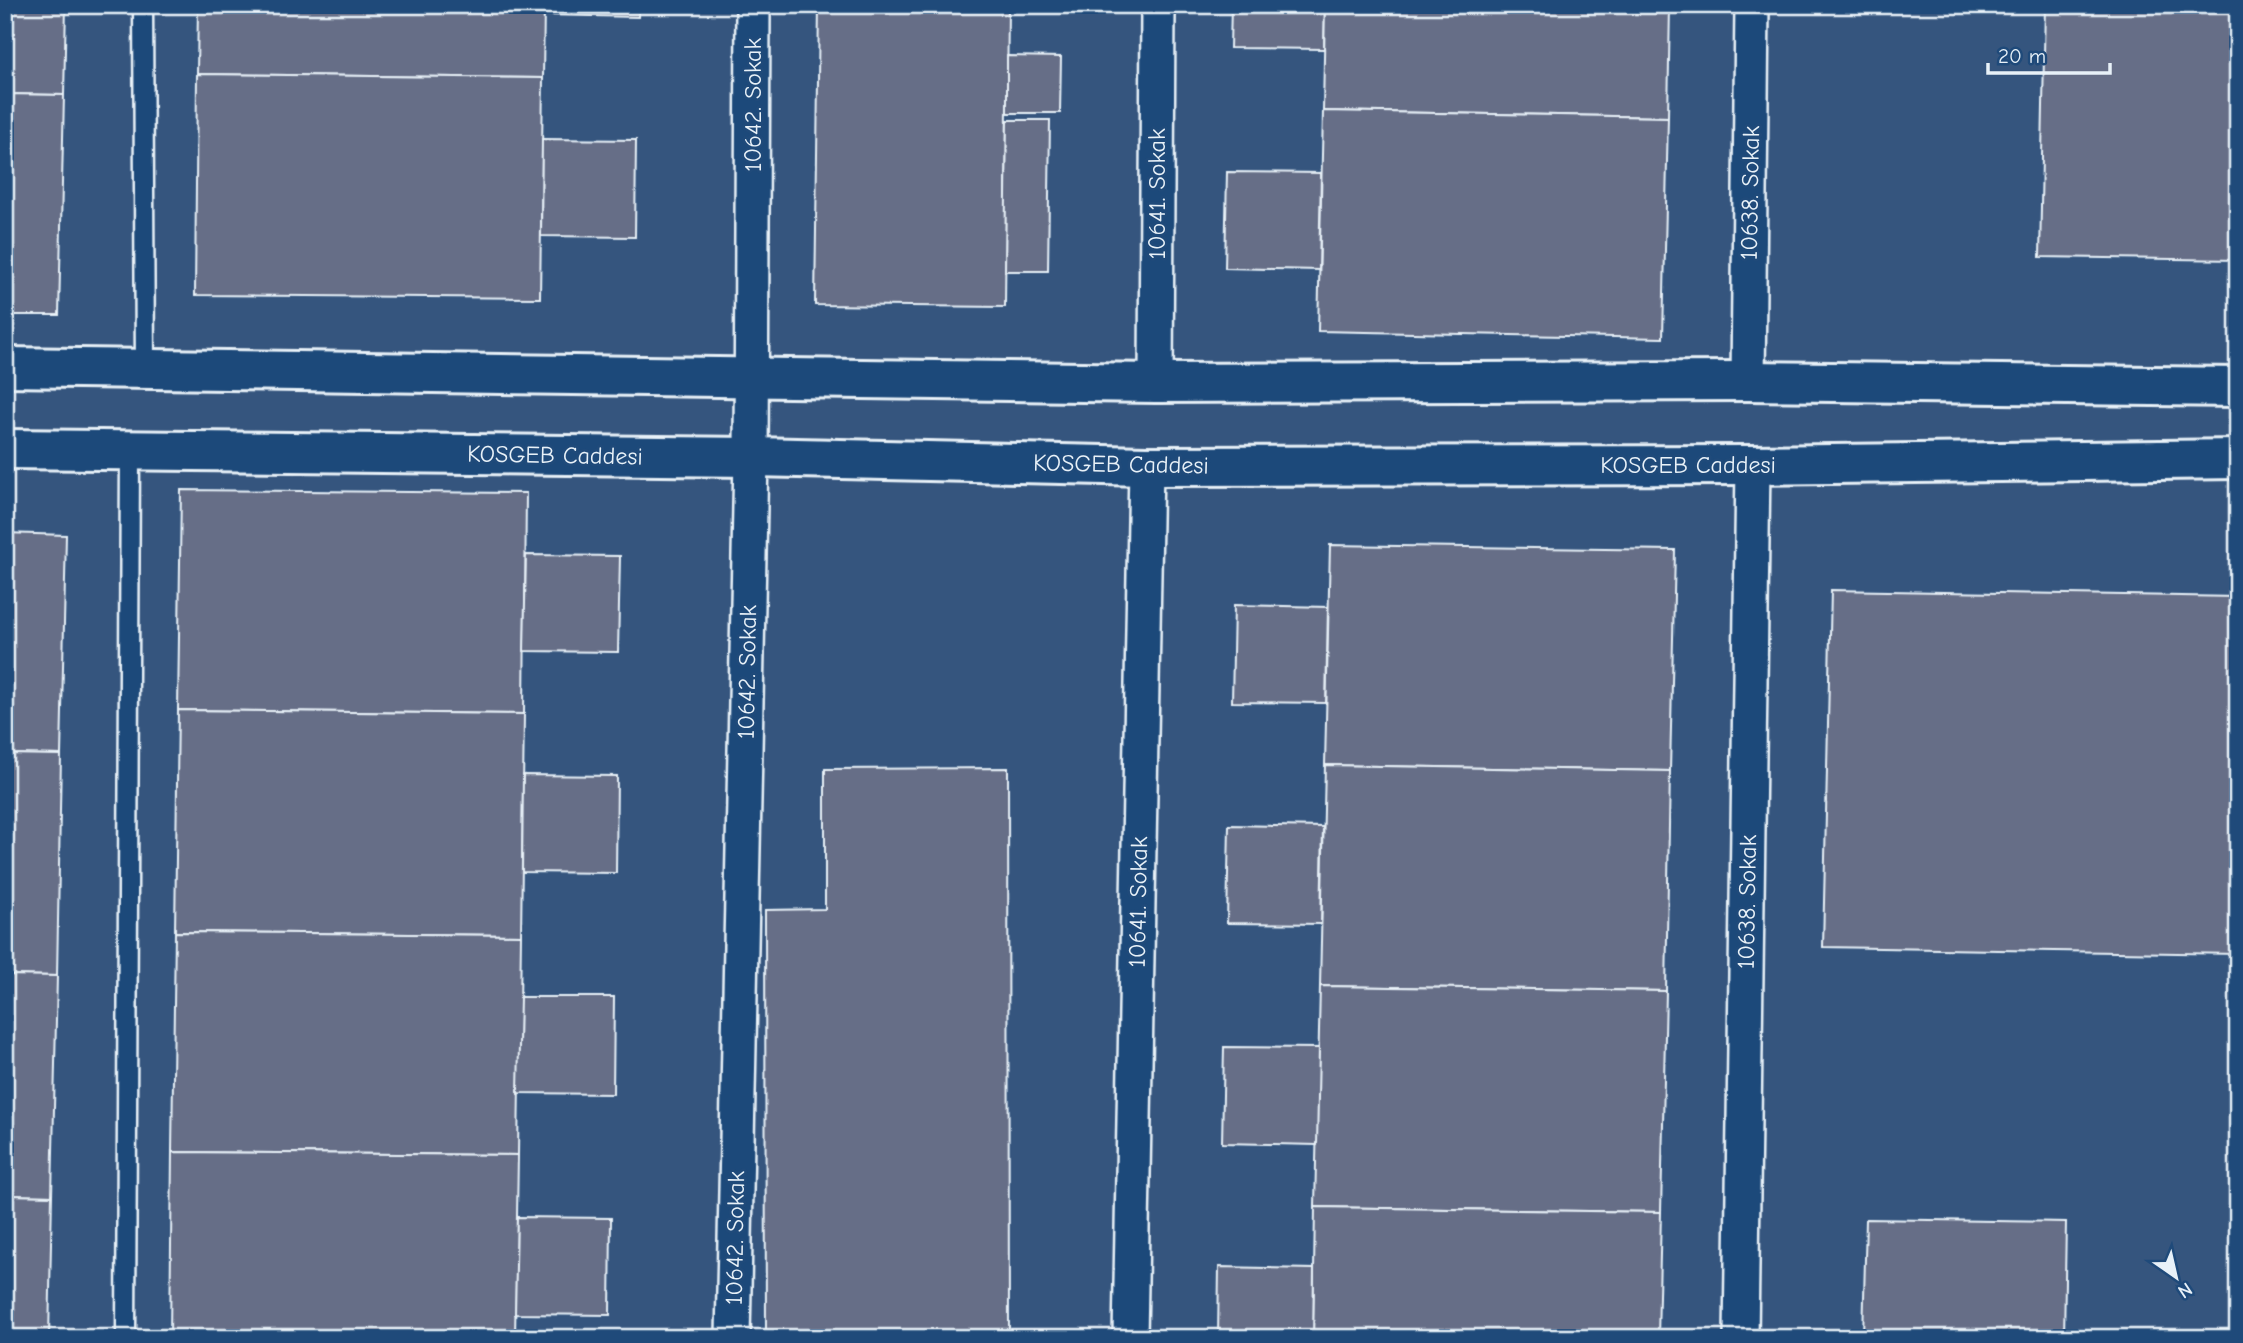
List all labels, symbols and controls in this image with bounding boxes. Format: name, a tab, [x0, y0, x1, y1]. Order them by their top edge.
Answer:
scale bar	[1988, 32, 2110, 76]
street label: 10642. Sokak	[739, 38, 767, 172]
text: 20 m	[1998, 44, 2046, 68]
street label: 10638. Sokak	[1735, 125, 1765, 260]
street label: 10641. Sokak	[1143, 128, 1171, 260]
street label: KOSGEB Caddesi	[467, 439, 643, 471]
street label: KOSGEB Caddesi	[1033, 448, 1209, 480]
street label: KOSGEB Caddesi	[1600, 451, 1776, 479]
street label: 10642. Sokak	[732, 604, 762, 739]
street label: 10638. Sokak	[1732, 834, 1762, 969]
street label: 10641. Sokak	[1123, 836, 1153, 968]
street label: 10642. Sokak	[720, 1170, 750, 1305]
north arrow	[2142, 1242, 2212, 1312]
text: N	[2174, 1278, 2196, 1303]

